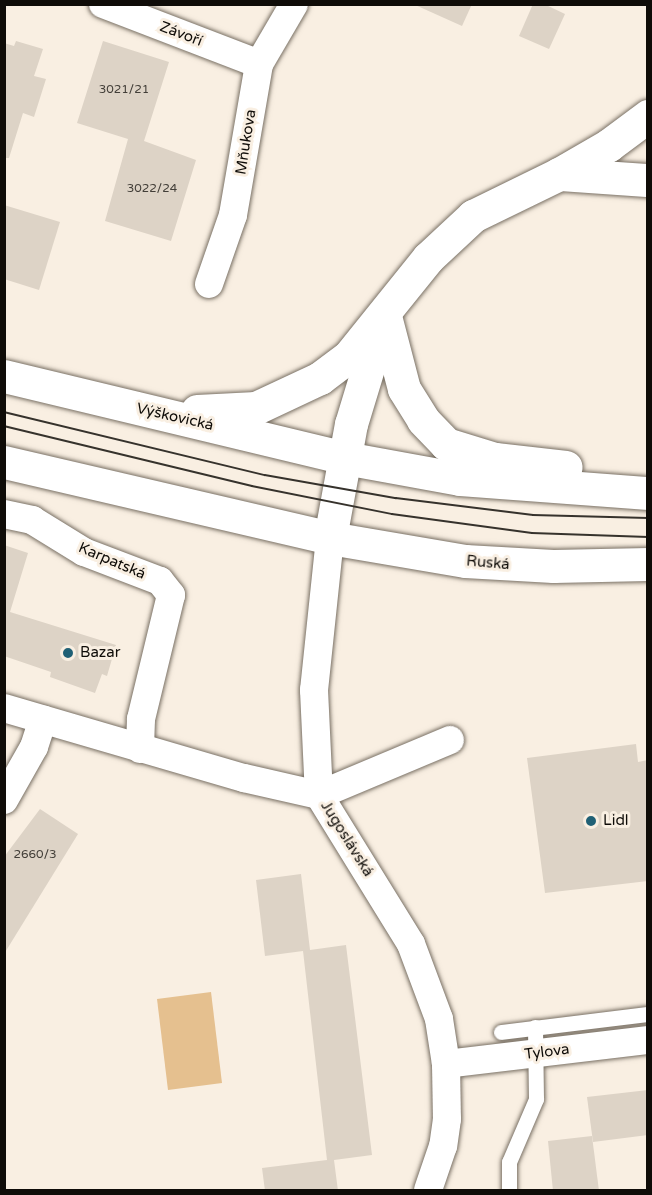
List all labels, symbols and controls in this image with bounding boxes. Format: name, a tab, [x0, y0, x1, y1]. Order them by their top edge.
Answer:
street label: Závoří	[157, 18, 205, 50]
house number: 3021/21	[99, 83, 149, 97]
street label: Mňukova	[232, 108, 260, 176]
house number: 3022/24	[127, 182, 177, 196]
street label: Výškovická	[135, 399, 215, 435]
street label: Karpatská	[76, 539, 148, 583]
street label: Ruská	[466, 552, 510, 574]
place label: Bazar	[80, 644, 120, 662]
marker: Bazar	[61, 646, 75, 660]
street label: Jugoslávská	[317, 798, 377, 880]
place label: Lidl	[603, 812, 629, 830]
marker: Lidl	[584, 814, 598, 828]
house number: 2660/3	[14, 848, 56, 862]
street label: Tylova	[523, 1040, 571, 1064]

